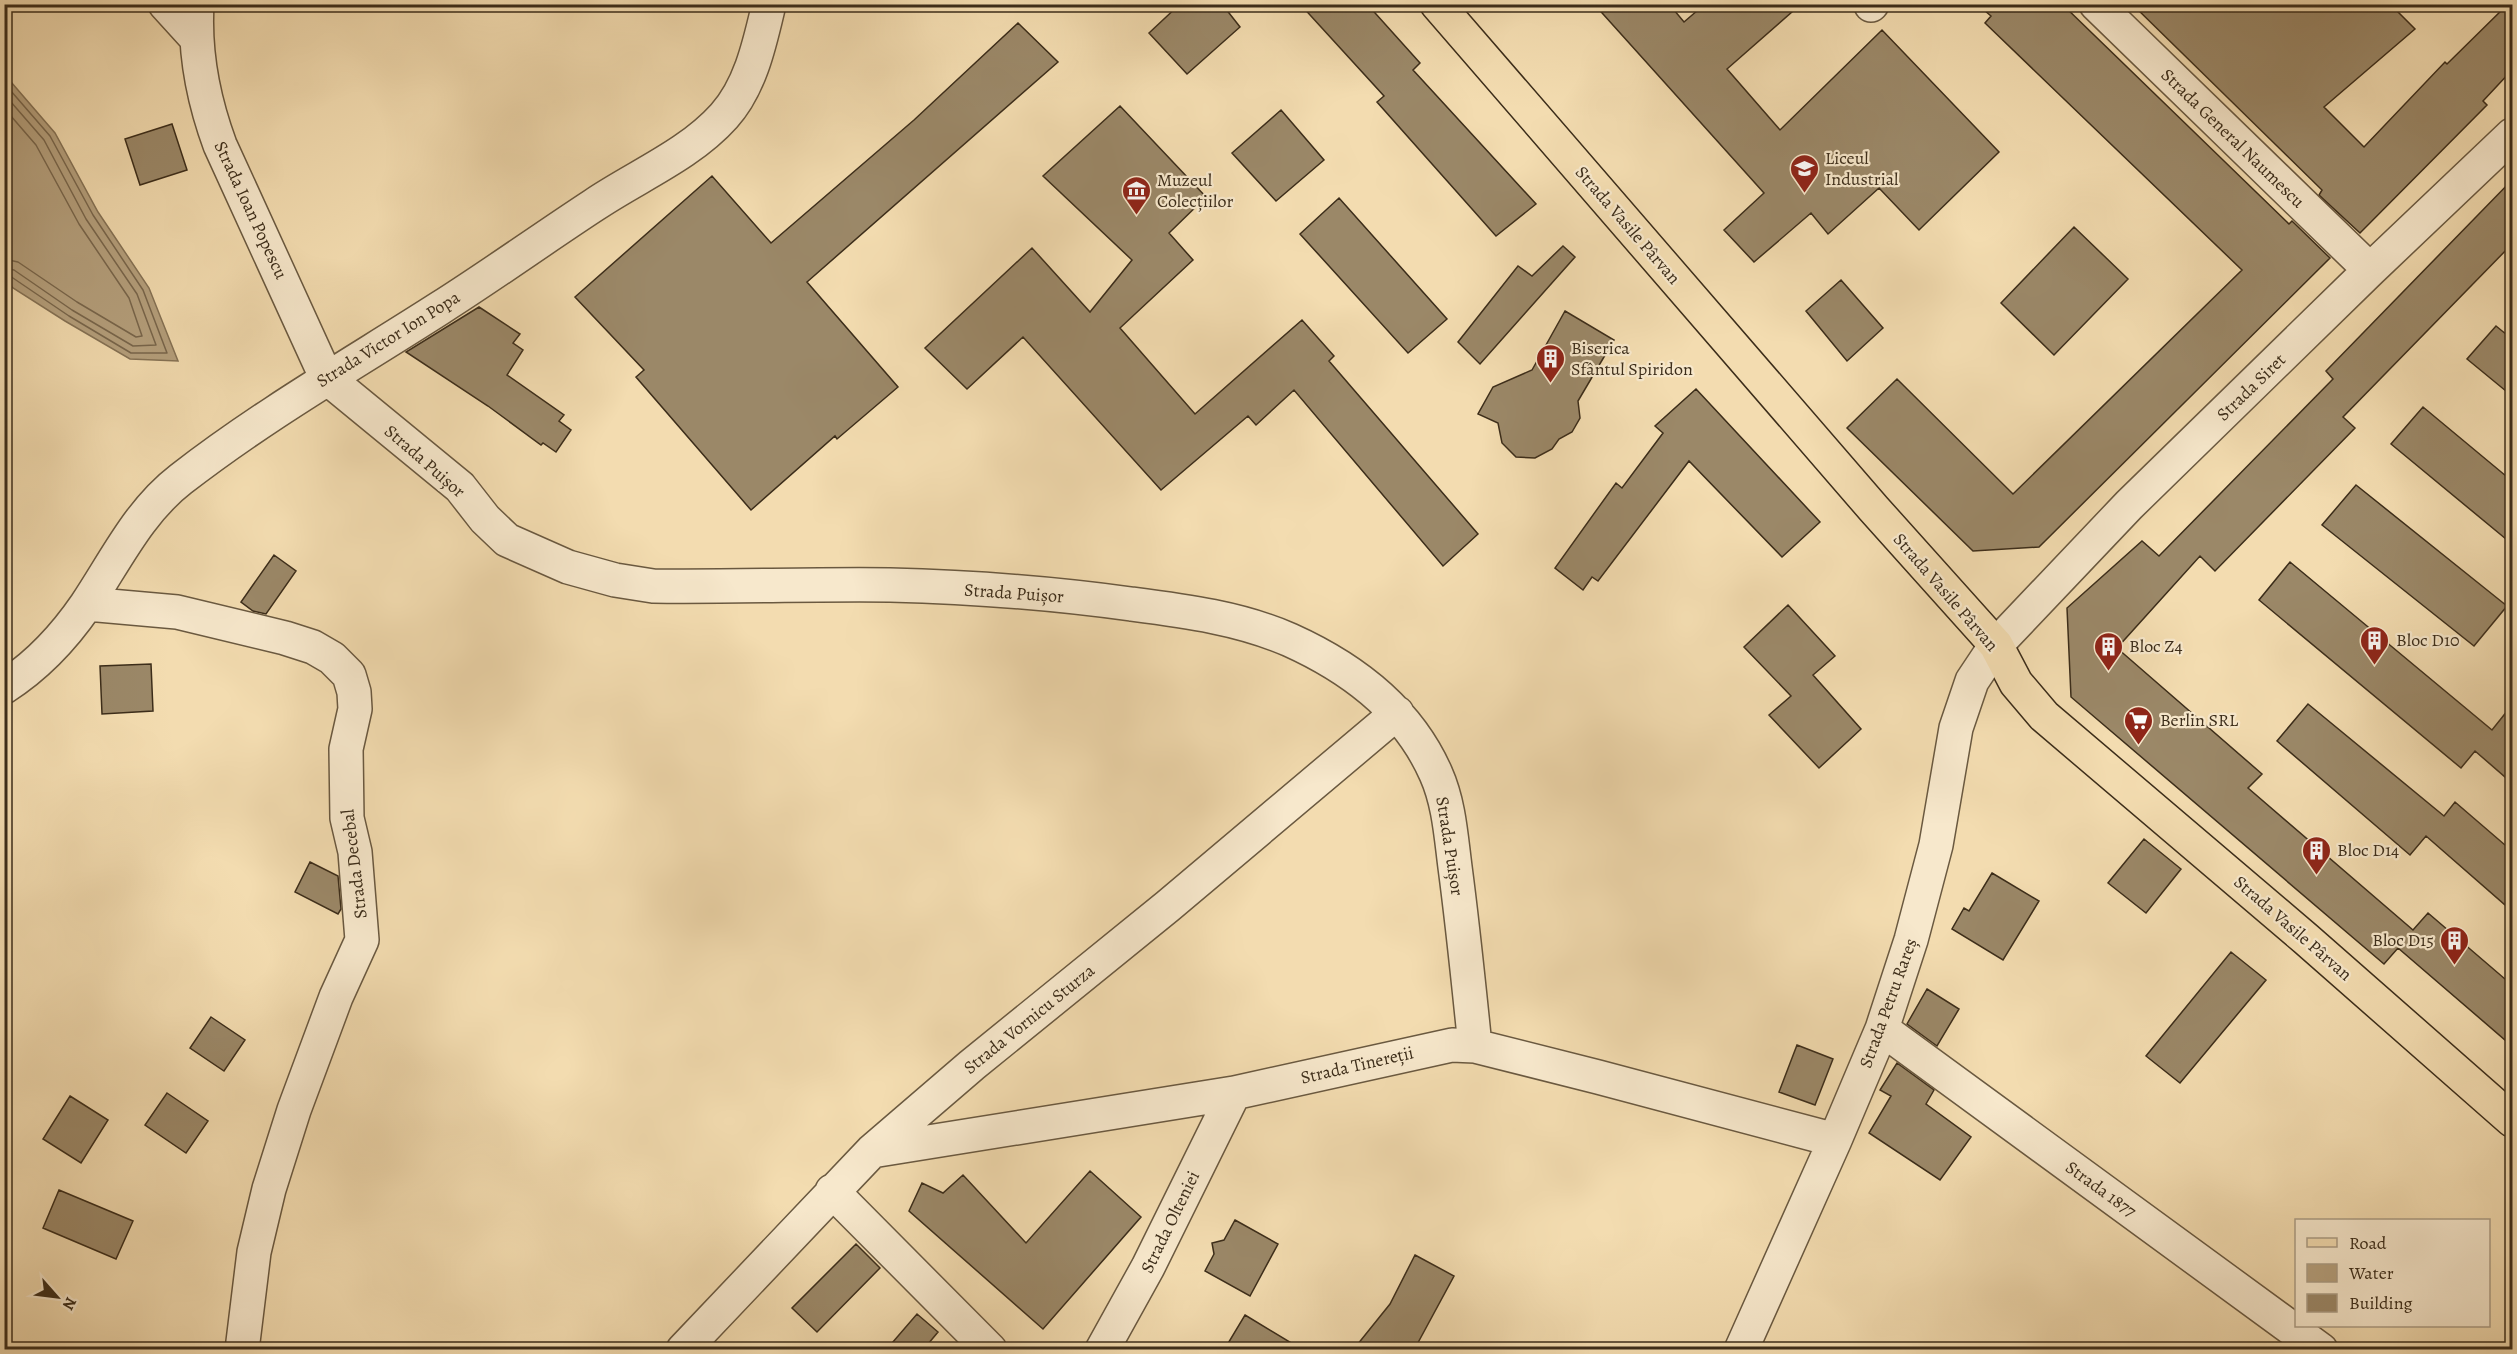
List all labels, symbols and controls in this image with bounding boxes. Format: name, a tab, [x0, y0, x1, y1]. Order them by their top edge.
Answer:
street label: Strada General Naumescu	[2156, 63, 2310, 213]
street label: Strada Ioan Popescu	[209, 137, 294, 283]
place label: Liceul Industrial	[1825, 146, 1899, 191]
school or university icon: Liceul Industrial	[1788, 152, 1820, 194]
street label: Strada Vasile Pârvan	[1570, 161, 1686, 289]
place label: Muzeul Colecțiilor	[1157, 168, 1233, 213]
museum icon: Muzeul Colecțiilor	[1120, 174, 1152, 216]
street label: Strada Victor Ion Popa	[312, 285, 465, 393]
place label: Biserica Sfântul Spiridon	[1571, 336, 1693, 381]
building icon: Biserica Sfântul Spiridon	[1534, 342, 1566, 384]
street label: Strada Siret	[2211, 348, 2291, 426]
street label: Strada Puișor	[379, 419, 471, 503]
street label: Strada Vasile Pârvan	[1888, 528, 2004, 656]
street label: Strada Puișor	[963, 578, 1065, 608]
building icon: Bloc D10	[2359, 624, 2391, 666]
place label: Bloc D10	[2396, 628, 2460, 652]
building icon: Bloc Z4	[2092, 630, 2124, 672]
place label: Bloc Z4	[2129, 634, 2183, 658]
supermarket icon: Berlin SRL	[2123, 704, 2155, 746]
place label: Berlin SRL	[2160, 708, 2239, 732]
street label: Strada Puișor	[1430, 795, 1470, 897]
street label: Strada Decebal	[335, 807, 373, 920]
building icon: Bloc D14	[2300, 834, 2332, 876]
place label: Bloc D14	[2337, 838, 2399, 862]
street label: Strada Vasile Pârvan	[2229, 870, 2357, 986]
building icon: Bloc D15	[2439, 924, 2471, 966]
place label: Bloc D15	[2372, 928, 2434, 952]
street label: Strada Petru Rareș	[1853, 935, 1923, 1071]
street label: Strada Vornicu Sturza	[958, 958, 1100, 1079]
street label: Strada Tinereții	[1298, 1040, 1416, 1090]
street label: Strada 1877	[2061, 1155, 2142, 1223]
street label: Strada Olteniei	[1135, 1167, 1205, 1277]
legend	[2295, 1219, 2490, 1327]
text: Road	[2349, 1231, 2387, 1255]
text: Water	[2348, 1261, 2394, 1285]
north arrow	[27, 1267, 87, 1327]
text: Building	[2349, 1291, 2413, 1315]
text: N	[57, 1293, 82, 1314]

